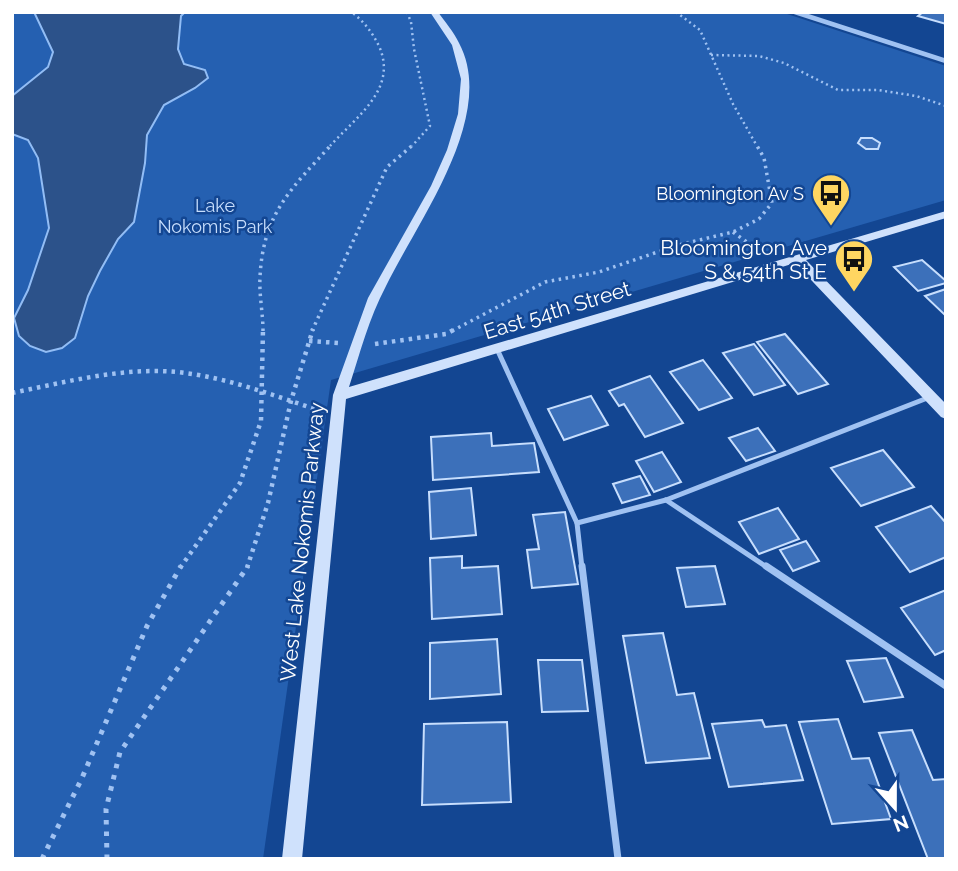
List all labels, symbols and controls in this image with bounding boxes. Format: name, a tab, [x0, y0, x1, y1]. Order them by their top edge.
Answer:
bus stop icon: Bloomington Av S	[810, 172, 852, 227]
place label: Bloomington Av S	[656, 183, 804, 204]
park label: Lake Nokomis Park	[158, 195, 273, 237]
place label: Bloomington Ave S & 54th St E	[660, 235, 827, 284]
bus stop icon: Bloomington Ave S & 54th St E	[833, 238, 875, 293]
street label: East 54th Street	[480, 276, 634, 344]
street label: West Lake Nokomis Parkway	[275, 401, 329, 683]
north arrow	[860, 773, 930, 843]
text: N	[890, 811, 912, 837]

